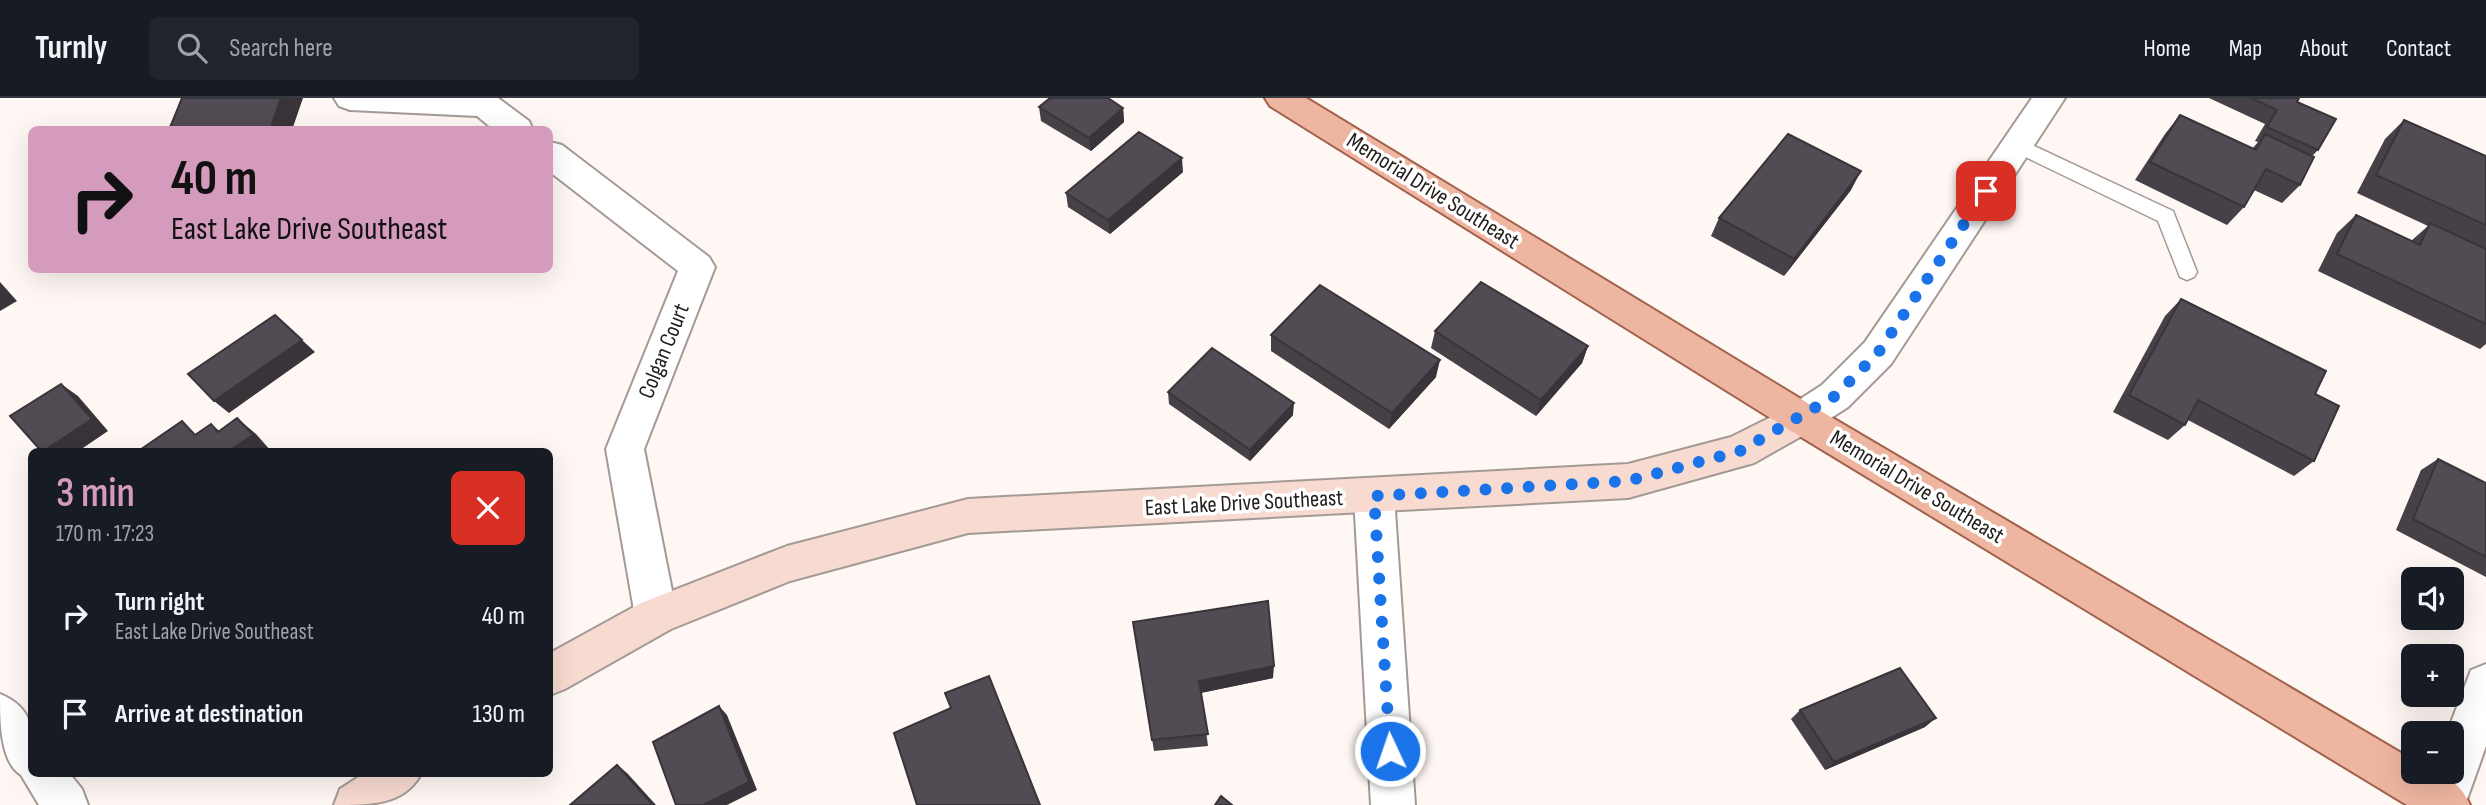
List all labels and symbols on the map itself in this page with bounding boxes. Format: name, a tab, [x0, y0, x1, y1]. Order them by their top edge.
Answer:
street label: Memorial Drive Southeast	[1342, 127, 1524, 255]
pin	[1956, 161, 2016, 221]
street label: Colgan Court	[632, 299, 696, 403]
street label: Memorial Drive Southeast	[1825, 424, 2009, 550]
street label: East Lake Drive Southeast	[1144, 484, 1344, 522]
position arrow	[1353, 714, 1427, 788]

